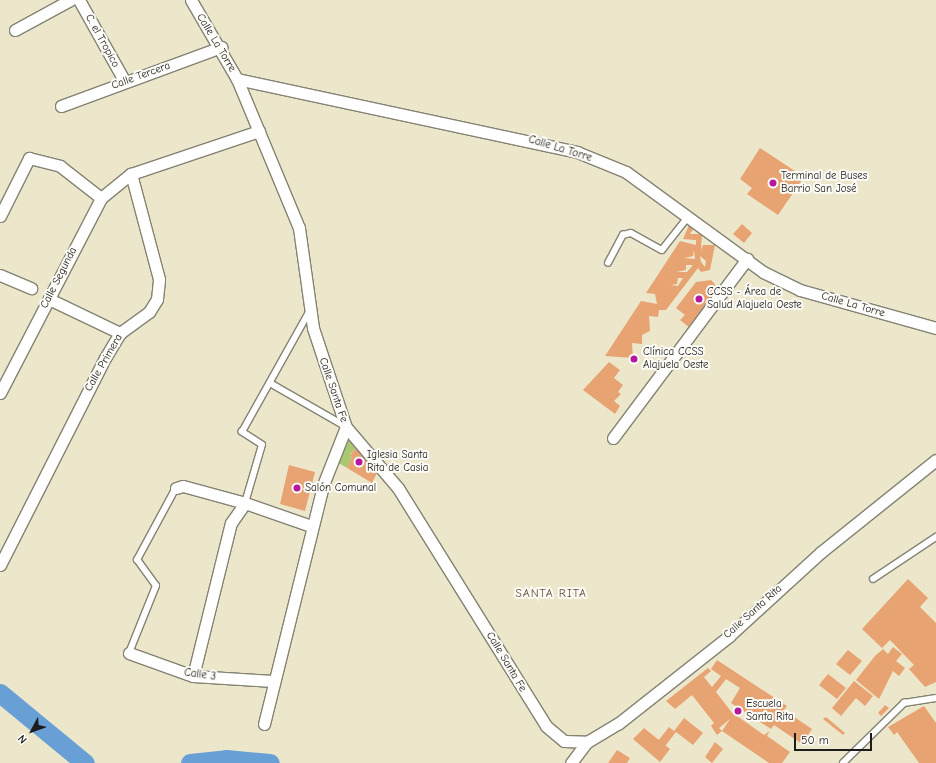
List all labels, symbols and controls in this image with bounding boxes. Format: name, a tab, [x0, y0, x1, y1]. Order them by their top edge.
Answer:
street label: Calle La Torre	[193, 11, 239, 75]
street label: C. el Tropico	[82, 12, 122, 70]
street label: Calle Tercera	[110, 59, 172, 93]
street label: Calle La Torre	[527, 133, 593, 165]
place label: Terminal de Buses Barrio San José	[781, 170, 867, 196]
marker: Terminal de Buses Barrio San José	[768, 178, 778, 188]
street label: Calle Segunda	[38, 245, 80, 311]
place label: CCSS - Área de Salud Alajuela Oeste	[707, 286, 802, 312]
street label: Calle La Torre	[820, 290, 886, 320]
marker: CCSS - Área de Salud Alajuela Oeste	[694, 294, 704, 304]
street label: Calle Primera	[82, 332, 126, 394]
place label: Clínica CCSS Alajuela Oeste	[643, 346, 708, 372]
marker: Clínica CCSS Alajuela Oeste	[628, 353, 640, 365]
street label: Calle Santa Fe	[316, 356, 350, 424]
place label: Iglesia Santa Rita de Casia	[367, 449, 428, 475]
marker: Iglesia Santa Rita de Casia	[354, 457, 364, 467]
place label: Salón Comunal	[305, 481, 376, 495]
marker: Salón Comunal	[292, 483, 302, 493]
street label: Calle Santa Rita	[721, 582, 785, 642]
district label: SANTA RITA	[515, 587, 587, 601]
street label: Calle Santa Fe	[483, 630, 529, 694]
street label: Calle 3	[183, 666, 217, 684]
place label: Escuela Santa Rita	[746, 698, 794, 724]
marker: Escuela Santa Rita	[733, 706, 743, 716]
north arrow	[12, 711, 52, 751]
scale bar	[796, 725, 874, 751]
text: N	[15, 732, 30, 746]
text: 50 m	[801, 733, 829, 747]

